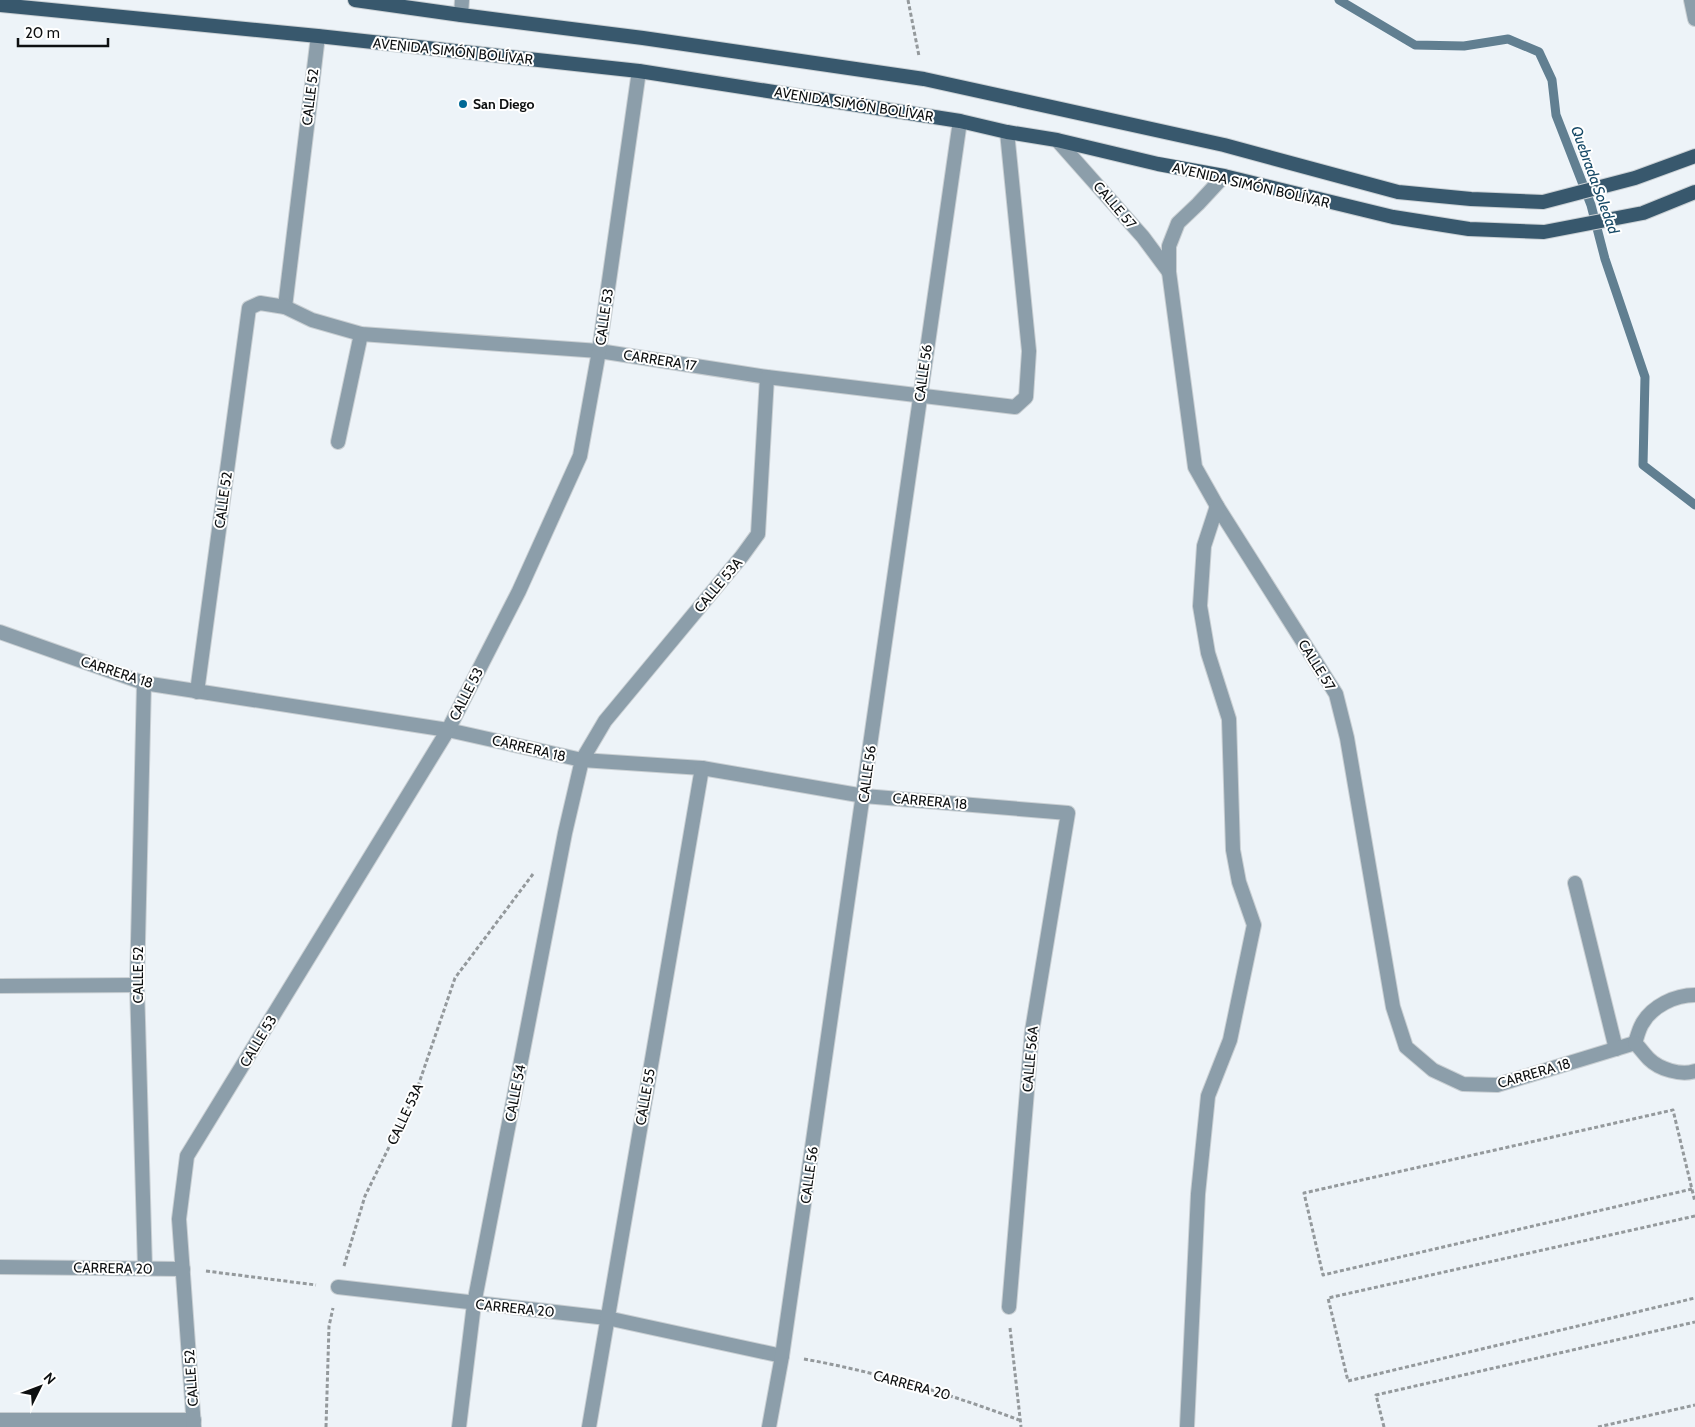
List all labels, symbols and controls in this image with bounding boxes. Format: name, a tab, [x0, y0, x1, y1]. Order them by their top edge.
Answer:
scale bar	[18, 15, 108, 47]
text: 20 m	[25, 24, 60, 42]
street label: AVENIDA SIMÓN BOLÍVAR	[372, 34, 534, 68]
street label: CALLE 52	[298, 68, 322, 126]
street label: AVENIDA SIMÓN BOLÍVAR	[773, 83, 935, 126]
place label: San Diego	[473, 95, 534, 113]
marker: San Diego	[457, 98, 469, 110]
water label: Quebrada Soledad	[1567, 123, 1623, 238]
street label: AVENIDA SIMÓN BOLÍVAR	[1171, 158, 1332, 212]
street label: CALLE 57	[1090, 178, 1140, 232]
street label: CALLE 53	[591, 287, 617, 347]
street label: CALLE 56	[910, 343, 936, 403]
street label: CARRERA 17	[622, 345, 698, 375]
street label: CALLE 52	[210, 470, 236, 530]
street label: CALLE 53A	[690, 554, 746, 616]
street label: CALLE 57	[1294, 636, 1340, 694]
street label: CARRERA 18	[78, 652, 156, 692]
street label: CALLE 53	[445, 664, 487, 724]
street label: CARRERA 18	[490, 731, 568, 765]
street label: CALLE 56	[854, 744, 880, 804]
street label: CARRERA 18	[892, 789, 968, 813]
street label: CALLE 52	[129, 946, 147, 1004]
street label: CALLE 53	[236, 1012, 280, 1070]
street label: CALLE 56A	[1018, 1025, 1042, 1093]
street label: CARRERA 18	[1495, 1054, 1573, 1092]
street label: CALLE 54	[501, 1063, 529, 1123]
street label: CALLE 55	[631, 1067, 659, 1127]
street label: CALLE 53A	[383, 1080, 427, 1148]
street label: CALLE 56	[796, 1145, 822, 1205]
street label: CARRERA 20	[73, 1258, 153, 1278]
street label: CARRERA 20	[475, 1295, 556, 1321]
street label: CALLE 52	[180, 1349, 202, 1407]
north arrow	[15, 1362, 65, 1412]
street label: CARRERA 20	[871, 1366, 953, 1404]
text: N	[40, 1369, 60, 1388]

